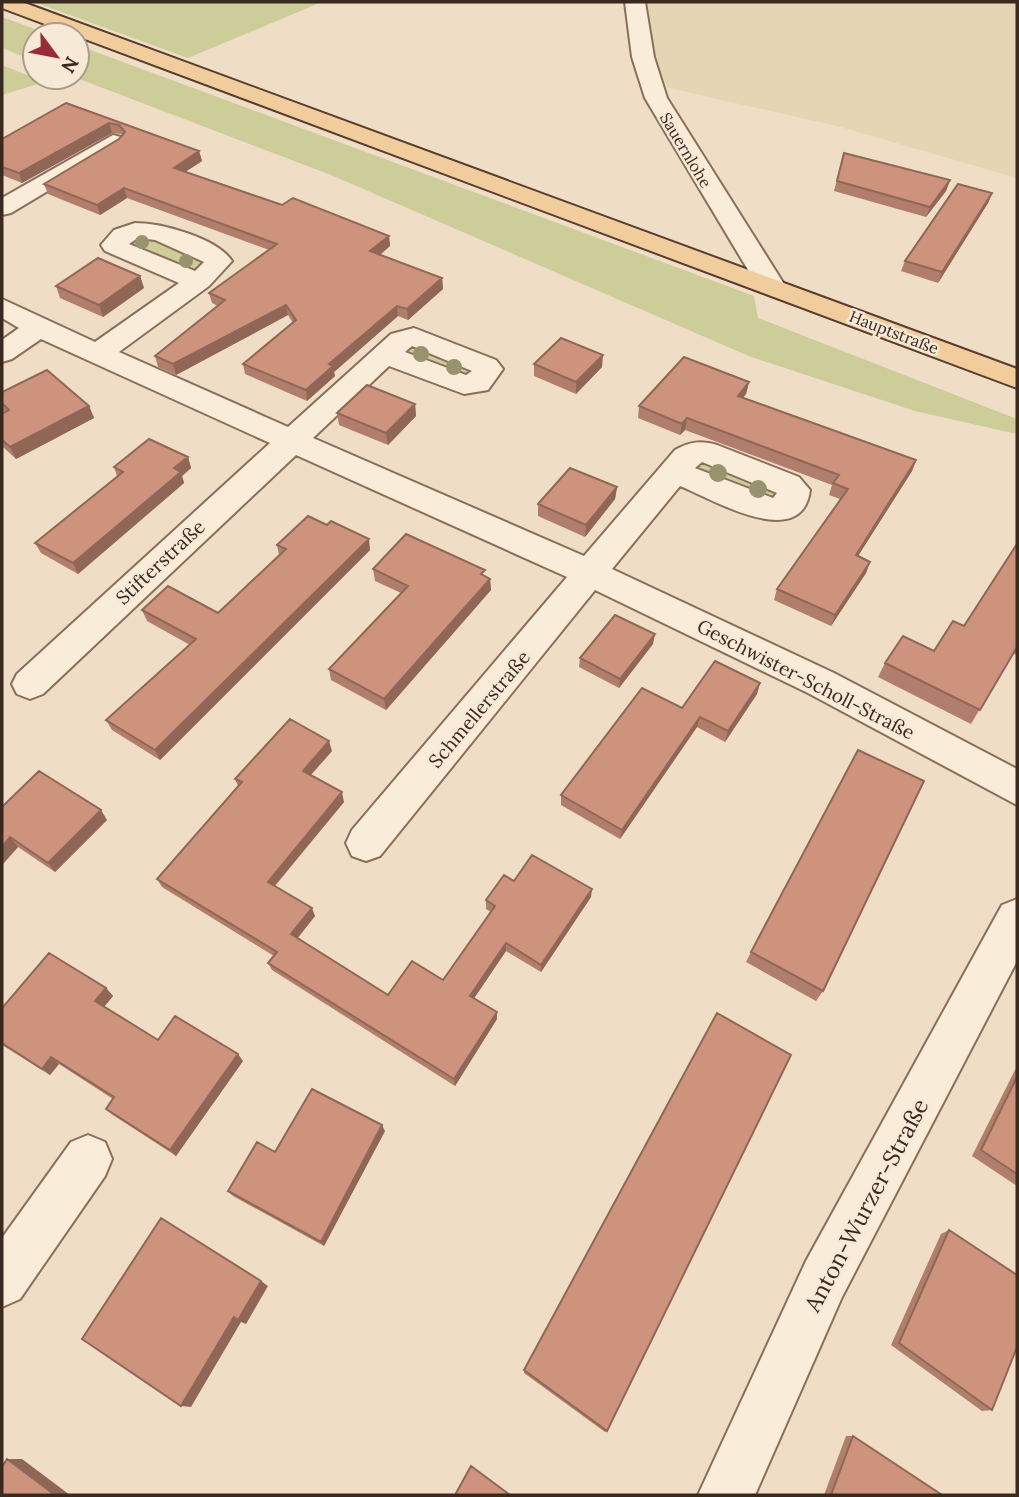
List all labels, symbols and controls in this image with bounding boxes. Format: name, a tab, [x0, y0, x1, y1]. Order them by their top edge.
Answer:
north arrow	[21, 21, 91, 91]
text: N	[56, 52, 84, 78]
street label: Sauernlohe	[656, 109, 716, 191]
street label: Hauptstraße	[847, 306, 942, 358]
street label: Stifterstraße	[110, 515, 210, 609]
street label: Geschwister-Scholl-Straße	[693, 614, 919, 744]
street label: Schmellerstraße	[423, 645, 535, 773]
street label: Anton-Wurzer-Straße	[797, 1093, 934, 1317]

